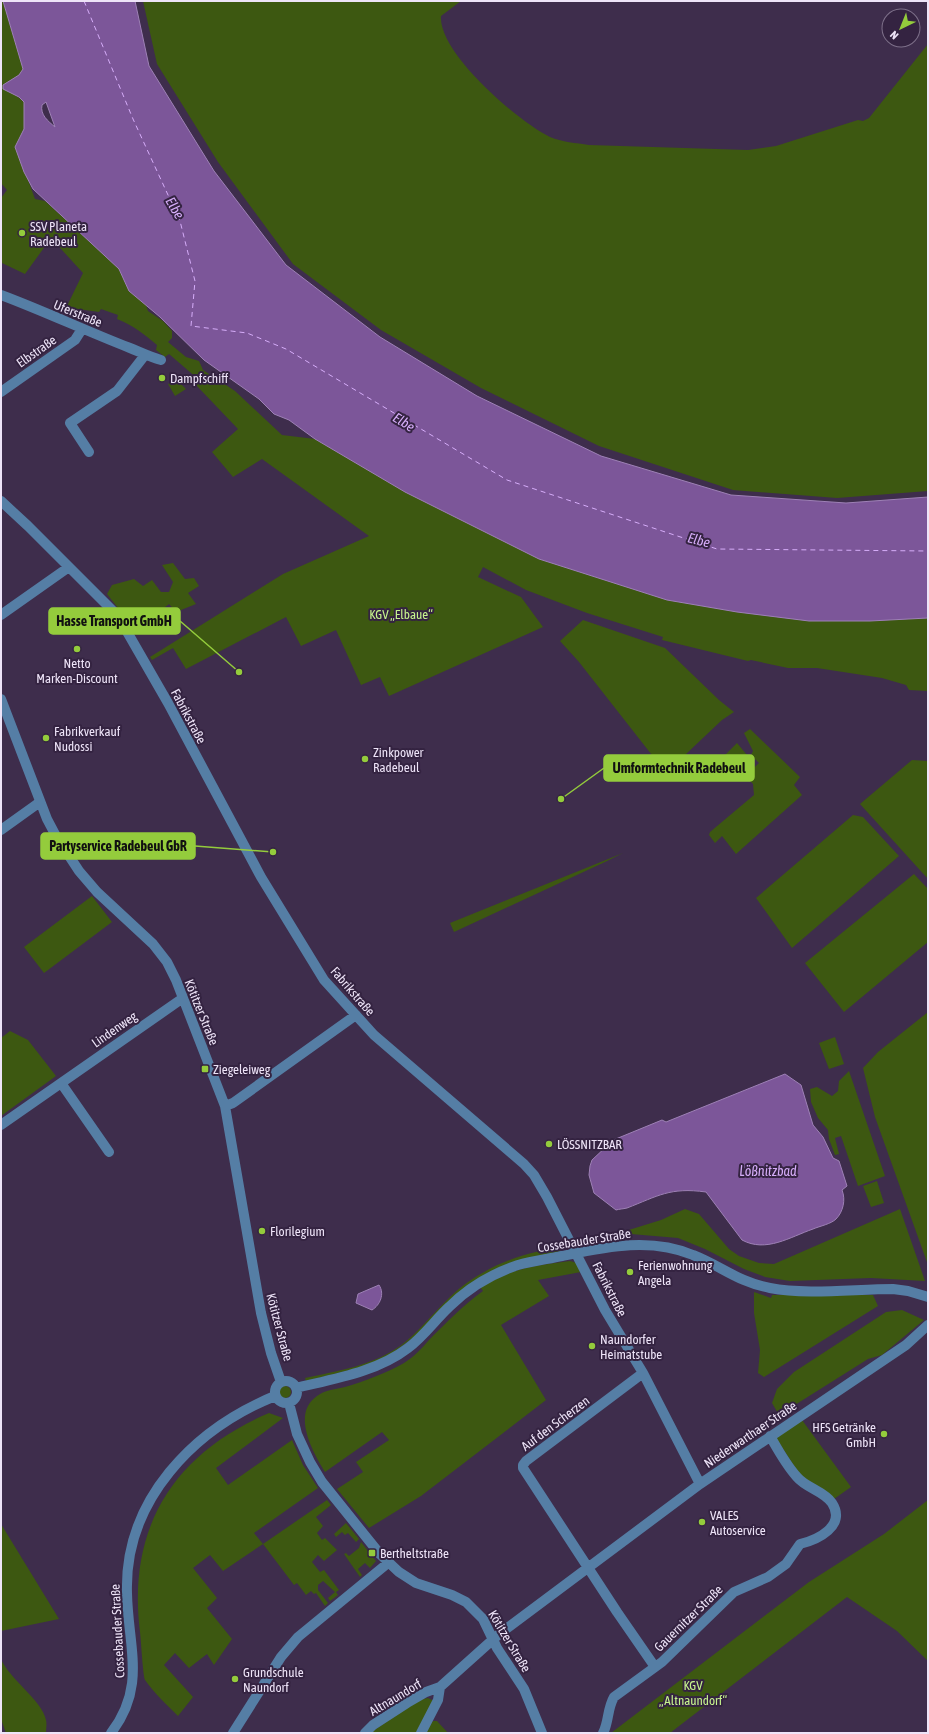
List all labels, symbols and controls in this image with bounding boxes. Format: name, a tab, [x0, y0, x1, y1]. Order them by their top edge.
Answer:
north arrow	[881, 8, 921, 48]
text: N	[888, 29, 901, 42]
water label: Elbe	[162, 194, 188, 222]
place label: SSV Planeta Radebeul	[30, 219, 87, 249]
marker: SSV Planeta Radebeul	[17, 228, 27, 238]
street label: Uferstraße	[51, 297, 104, 330]
street label: Elbstraße	[14, 332, 59, 370]
place label: Dampfschiff	[170, 371, 228, 386]
marker: Dampfschiff	[157, 373, 167, 383]
water label: Elbe	[390, 409, 418, 435]
water label: Elbe	[686, 529, 712, 551]
park label: KGV „Elbaue“	[369, 607, 433, 622]
callout: Hasse Transport GmbH	[49, 608, 180, 634]
text: Hasse Transport GmbH	[56, 613, 172, 629]
marker: Netto Marken-Discount	[72, 644, 82, 654]
place label: Netto Marken-Discount	[36, 656, 118, 686]
street label: Fabrikstraße	[168, 686, 209, 746]
place label: Fabrikverkauf Nudossi	[54, 724, 121, 754]
marker: Fabrikverkauf Nudossi	[41, 733, 51, 743]
place label: Zinkpower Radebeul	[373, 745, 424, 775]
marker: Zinkpower Radebeul	[360, 754, 370, 764]
callout: Umformtechnik Radebeul	[604, 755, 754, 781]
text: Umformtechnik Radebeul	[612, 760, 746, 776]
callout: Partyservice Radebeul GbR	[41, 833, 195, 859]
text: Partyservice Radebeul GbR	[49, 838, 187, 854]
street label: Fabrikstraße	[327, 964, 378, 1019]
street label: Kötitzer Straße	[182, 977, 222, 1047]
street label: Lindenweg	[89, 1008, 140, 1050]
place label: Ziegeleiweg	[213, 1062, 271, 1077]
marker: Ziegeleiweg	[200, 1064, 210, 1074]
place label: LÖSSNITZBAR	[557, 1137, 622, 1152]
marker: LÖSSNITZBAR	[544, 1139, 554, 1149]
water label: Lößnitzbad	[739, 1163, 797, 1179]
place label: Florilegium	[270, 1224, 325, 1239]
marker: Florilegium	[257, 1226, 267, 1236]
street label: Cossebauder Straße	[536, 1226, 632, 1255]
place label: Ferienwohnung Angela	[638, 1258, 713, 1288]
street label: Fabrikstraße	[589, 1259, 630, 1319]
marker: Ferienwohnung Angela	[625, 1267, 635, 1277]
street label: Kötitzer Straße	[263, 1292, 296, 1363]
place label: Naundorfer Heimatstube	[600, 1332, 662, 1362]
marker: Naundorfer Heimatstube	[587, 1341, 597, 1351]
street label: Auf den Scherzen	[518, 1393, 592, 1454]
street label: Niederwarthaer Straße	[701, 1398, 799, 1471]
place label: HFS Getränke GmbH	[812, 1420, 876, 1450]
marker: HFS Getränke GmbH	[879, 1429, 889, 1439]
place label: VALES Autoservice	[710, 1508, 766, 1538]
marker: VALES Autoservice	[697, 1517, 707, 1527]
place label: Bertheltstraße	[380, 1546, 449, 1561]
marker: Bertheltstraße	[367, 1548, 377, 1558]
street label: Gauernitzer Straße	[651, 1582, 726, 1655]
street label: Cossebauder Straße	[108, 1584, 127, 1678]
street label: Kötitzer Straße	[485, 1608, 534, 1675]
place label: Grundschule Naundorf	[243, 1665, 304, 1695]
marker: Grundschule Naundorf	[230, 1674, 240, 1684]
street label: Altnaundorf	[367, 1676, 424, 1719]
park label: KGV „Altnaundorf“	[659, 1678, 727, 1708]

